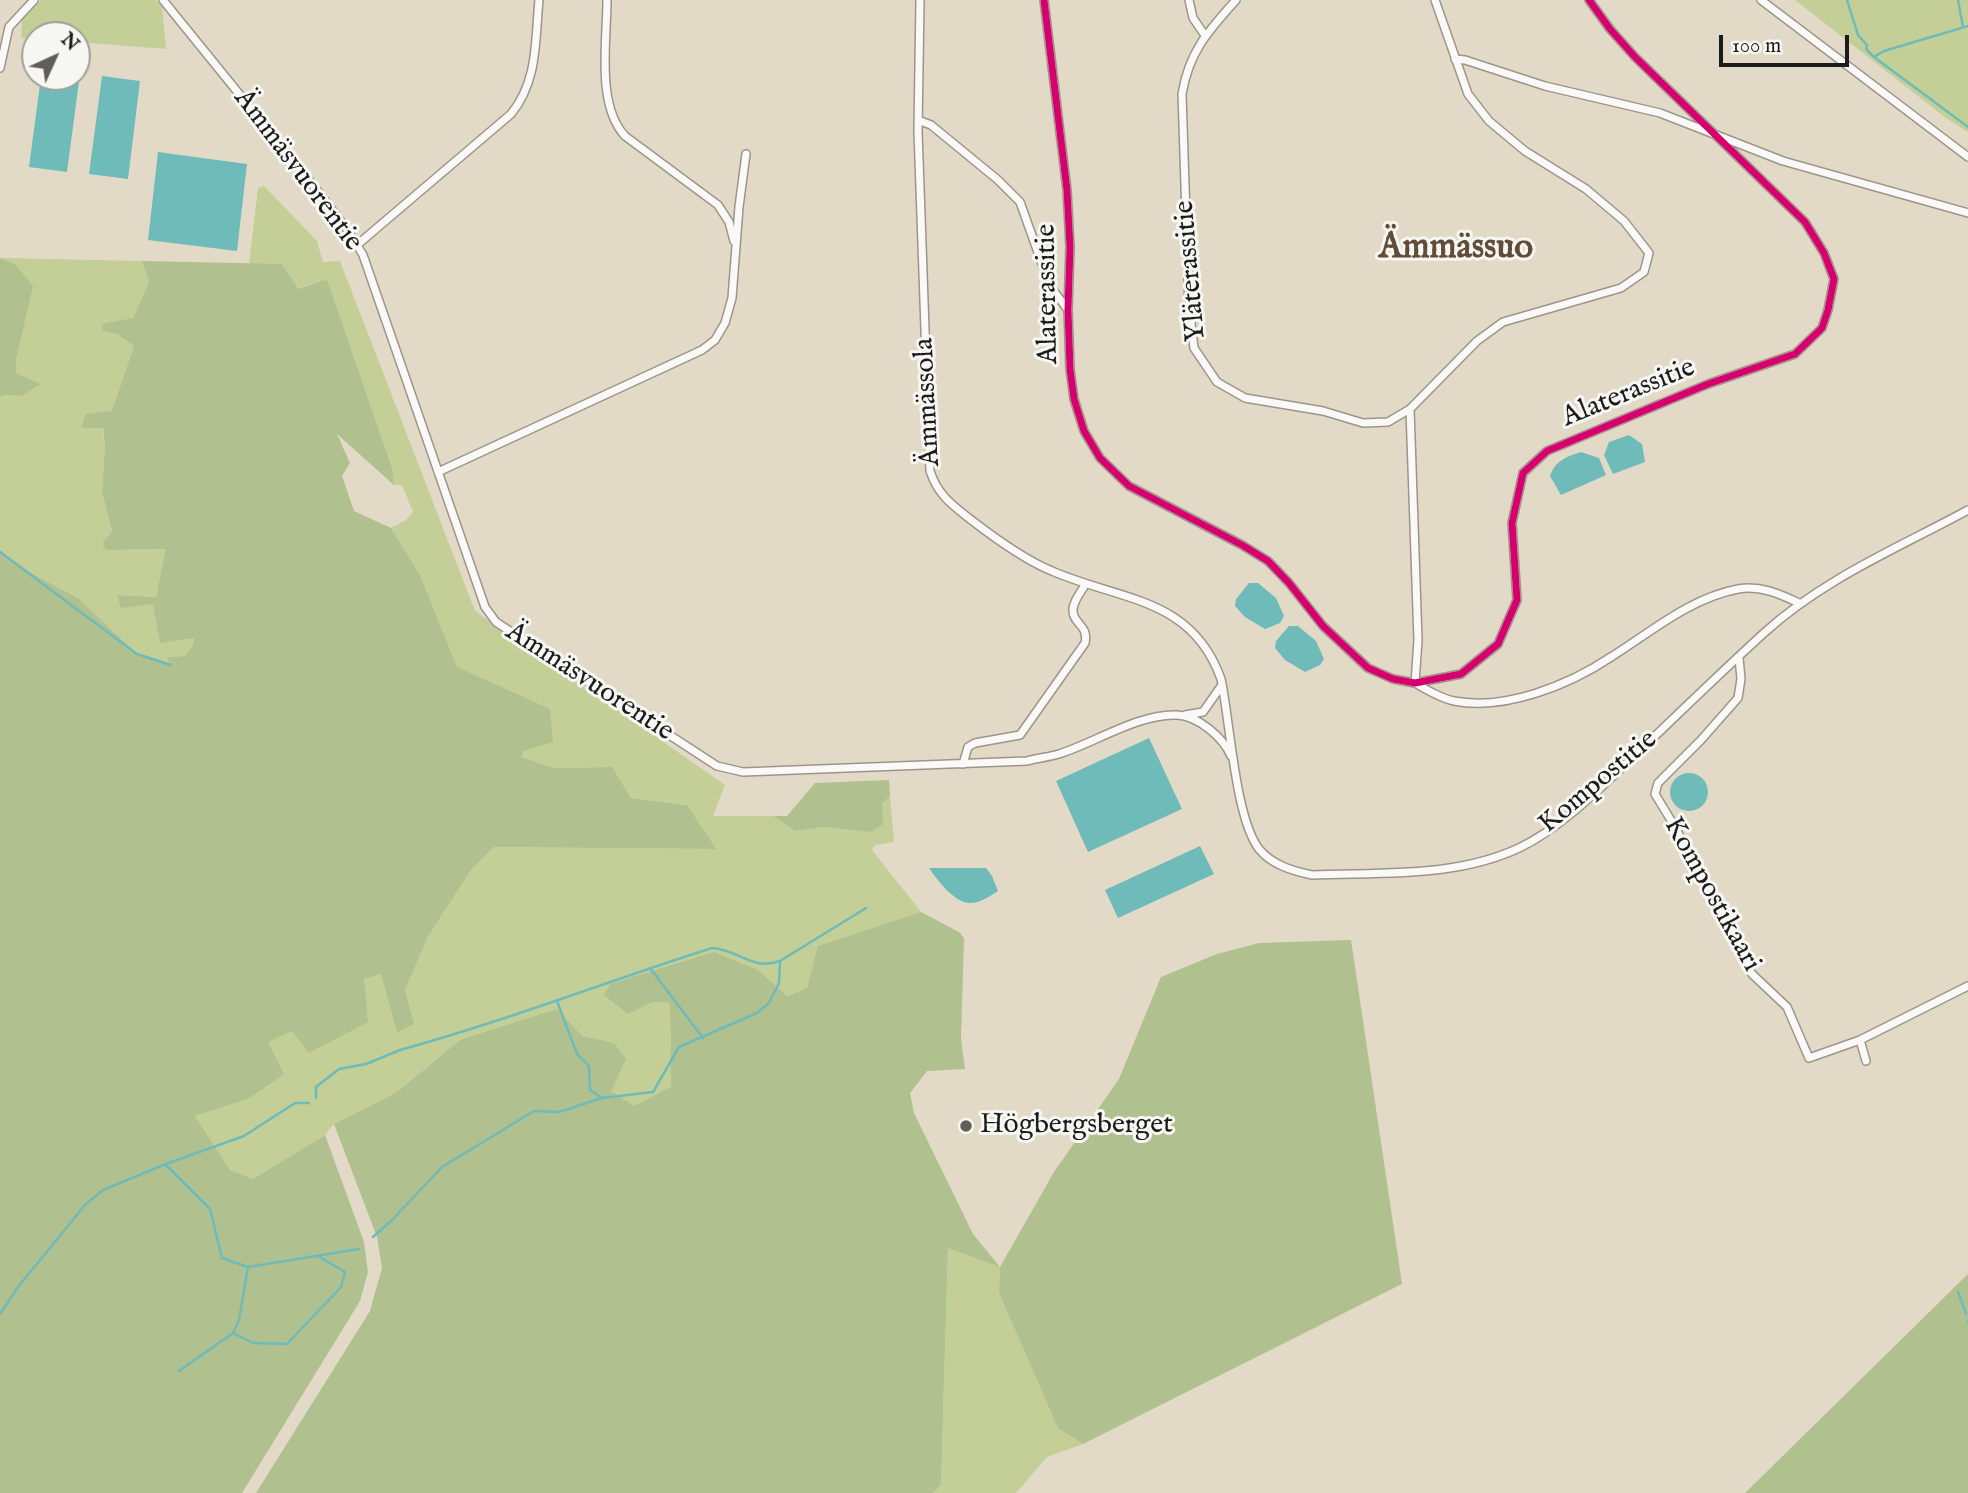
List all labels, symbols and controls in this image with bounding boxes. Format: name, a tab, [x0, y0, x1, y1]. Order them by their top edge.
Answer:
north arrow	[21, 21, 91, 91]
scale bar	[1723, 21, 1853, 65]
text: N	[55, 28, 84, 57]
text: 100 m	[1732, 33, 1781, 60]
street label: Ämmäsvuorentie	[225, 84, 369, 258]
street label: Yläterassitie	[1169, 199, 1215, 343]
street label: Alaterassitie	[1031, 223, 1067, 365]
district label: Ämmässuo	[1379, 229, 1533, 271]
street label: Ämmässola	[909, 337, 949, 467]
street label: Alaterassitie	[1558, 352, 1700, 436]
street label: Ämmäsvuorentie	[499, 616, 679, 750]
street label: Kompostitie	[1533, 724, 1665, 842]
street label: Kompostikaari	[1655, 812, 1767, 978]
place label: Högbergsberget	[980, 1109, 1173, 1143]
marker: Högbergsberget	[958, 1118, 974, 1134]

